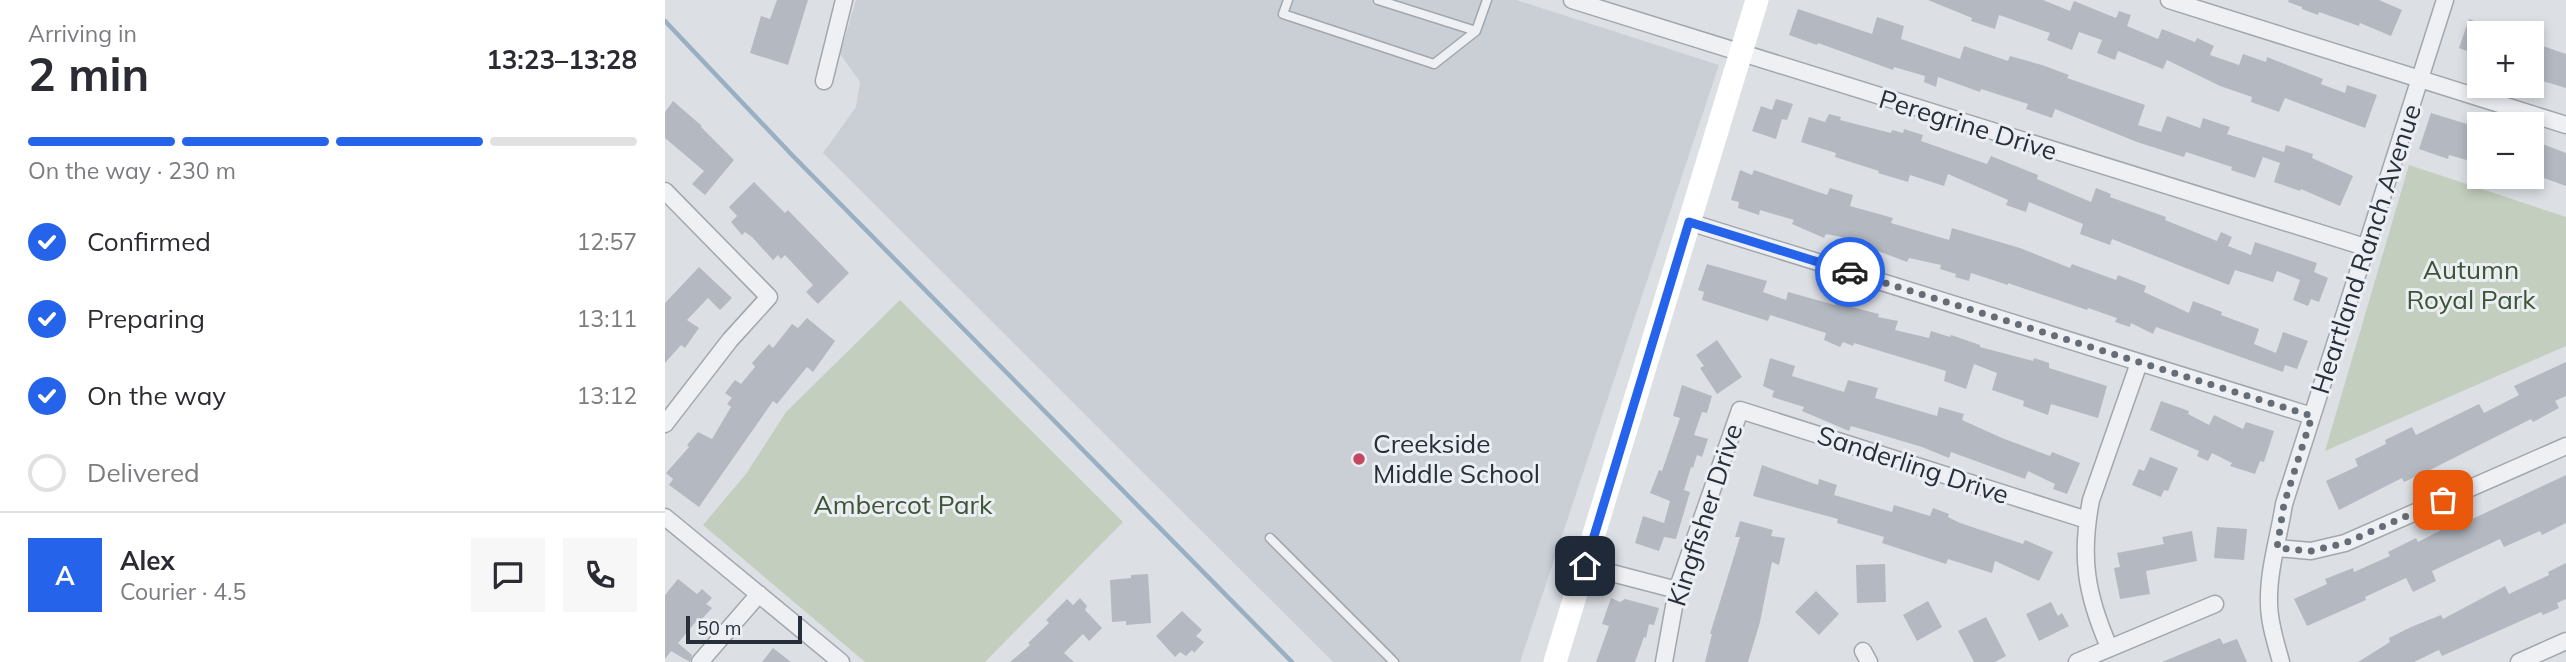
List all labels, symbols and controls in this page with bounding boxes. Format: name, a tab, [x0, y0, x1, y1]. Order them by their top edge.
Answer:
text: Arriving in	[28, 19, 137, 48]
map controls	[2467, 21, 2544, 189]
button: +	[2467, 21, 2544, 98]
text: 13:23–13:28	[486, 43, 637, 76]
text: 2 min	[28, 45, 149, 103]
street label: Peregrine Drive	[1875, 82, 2061, 167]
street label: Heartland Ranch Avenue	[2303, 100, 2428, 398]
button: −	[2467, 112, 2544, 189]
text: On the way · 230 m	[28, 156, 236, 185]
icon: check	[28, 223, 66, 261]
text: Confirmed	[87, 225, 211, 258]
text: 12:57	[577, 227, 637, 256]
courier	[1815, 237, 1885, 307]
icon: car	[1831, 253, 1869, 291]
park label: Autumn Royal Park	[2406, 253, 2536, 316]
icon: check	[28, 300, 66, 338]
text: Preparing	[87, 302, 205, 335]
text: 13:11	[577, 304, 637, 333]
icon: check	[28, 377, 66, 415]
text: On the way	[87, 379, 226, 412]
text: 13:12	[577, 381, 637, 410]
street label: Sanderling Drive	[1813, 418, 2013, 511]
street label: Kingfisher Drive	[1660, 419, 1750, 610]
place label: Creekside Middle School	[1373, 427, 1540, 490]
marker: Creekside Middle School	[1351, 451, 1367, 467]
text: Delivered	[87, 456, 200, 489]
pin	[2413, 470, 2473, 530]
icon: bag	[2424, 481, 2462, 519]
park label: Ambercot Park	[814, 488, 993, 521]
pin	[1555, 536, 1615, 596]
button: chat	[471, 538, 545, 612]
button: phone	[563, 538, 637, 612]
text: Alex	[120, 544, 175, 577]
icon: home	[1566, 547, 1604, 585]
text: A	[55, 559, 75, 592]
text: Courier · 4.5	[120, 577, 246, 606]
scale bar	[686, 613, 801, 645]
text: 50 m	[697, 616, 741, 640]

